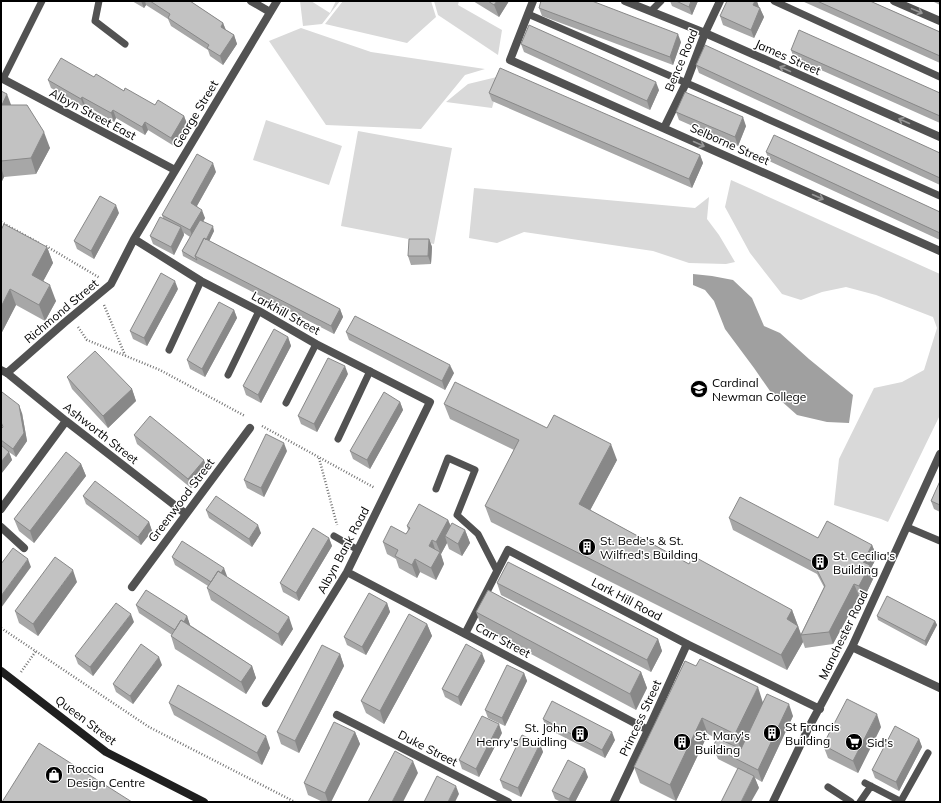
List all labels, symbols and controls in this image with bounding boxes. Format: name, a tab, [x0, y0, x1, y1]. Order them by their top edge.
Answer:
one-way arrow	[910, 8, 922, 15]
street label: Bence Road	[661, 26, 701, 94]
street label: James Street	[753, 36, 823, 78]
one-way arrow	[780, 64, 792, 72]
street label: George Street	[169, 77, 221, 151]
street label: Albyn Street East	[47, 85, 139, 143]
one-way arrow	[899, 117, 911, 124]
street label: Selborne Street	[688, 120, 772, 168]
one-way arrow	[693, 141, 705, 148]
one-way arrow	[812, 194, 824, 201]
street label: Richmond Street	[21, 276, 101, 346]
street label: Larkhill Street	[249, 288, 323, 338]
place label: Cardinal Newman College	[712, 375, 806, 404]
school or university icon: Cardinal Newman College	[689, 379, 709, 399]
street label: Ashworth Street	[60, 399, 142, 467]
street label: Greenwood Street	[145, 455, 217, 545]
street label: Albyn Bank Road	[314, 504, 372, 596]
place label: St. Bede's & St. Wilfred's Building	[600, 533, 698, 562]
building icon: St. Bede's & St. Wilfred's Building	[577, 537, 597, 557]
place label: St. Cecilia's Building	[833, 548, 895, 577]
building icon: St. Cecilia's Building	[810, 552, 830, 572]
street label: Lark Hill Road	[589, 574, 665, 624]
street label: Manchester Road	[815, 588, 871, 682]
street label: Carr Street	[473, 619, 533, 661]
street label: Princess Street	[616, 677, 664, 759]
street label: Queen Street	[52, 692, 120, 748]
place label: St Francis Building	[785, 719, 840, 748]
place label: St. John Henry's Buidling	[476, 720, 567, 749]
building icon: St Francis Building	[762, 723, 782, 743]
building icon: St. John Henry's Buidling	[570, 724, 590, 744]
street label: Duke Street	[396, 727, 460, 769]
place label: St. Mary's Building	[695, 728, 750, 757]
building icon: St. Mary's Building	[672, 732, 692, 752]
supermarket icon: Sid's	[844, 732, 864, 752]
place label: Sid's	[867, 735, 893, 750]
place label: Roccia Design Centre	[67, 761, 145, 790]
shop icon: Roccia Design Centre	[44, 765, 64, 785]

